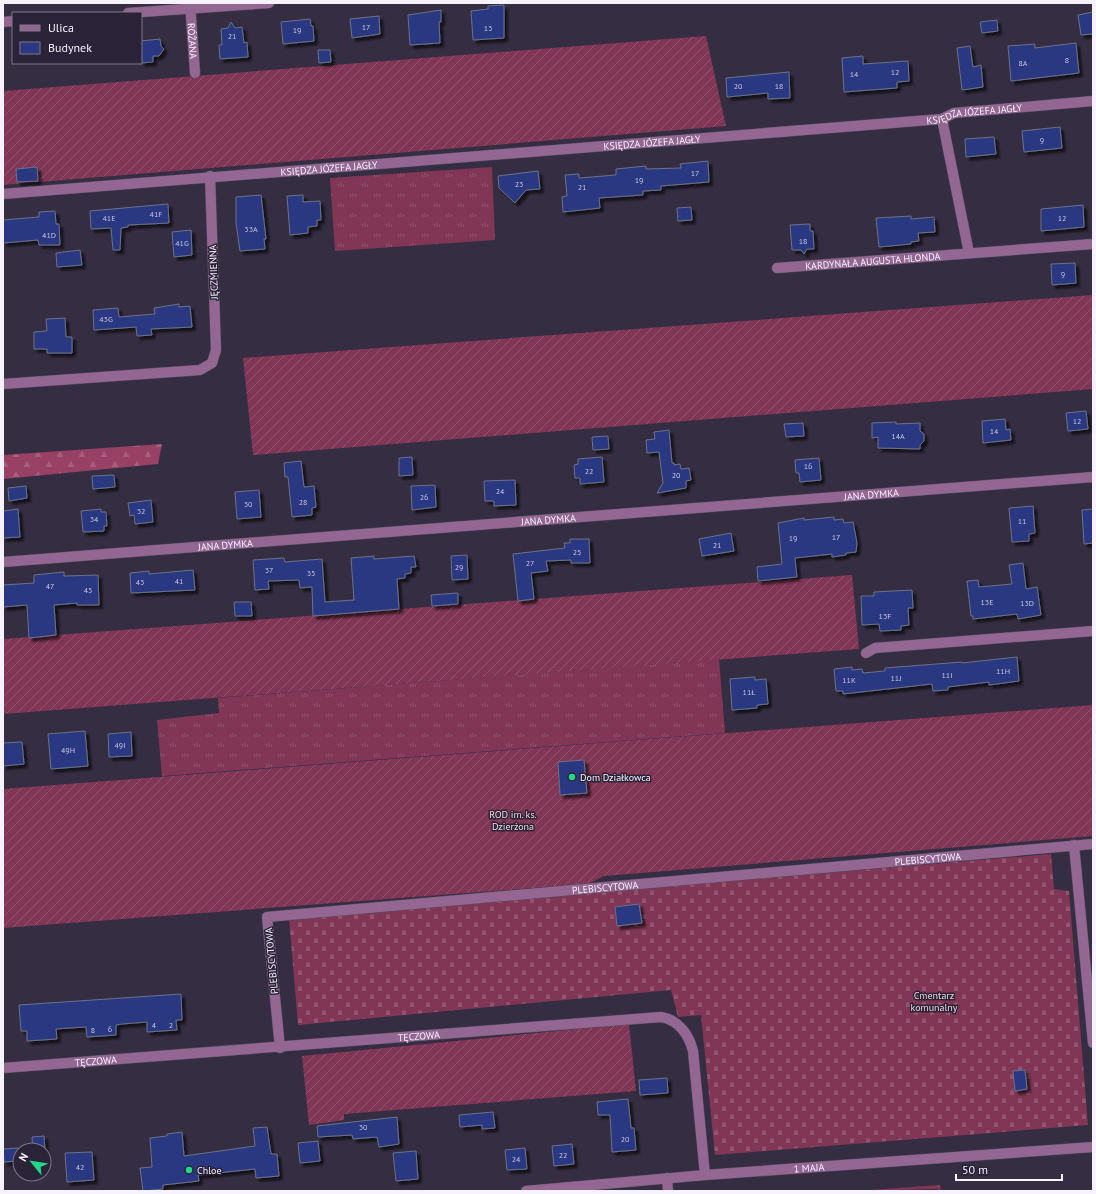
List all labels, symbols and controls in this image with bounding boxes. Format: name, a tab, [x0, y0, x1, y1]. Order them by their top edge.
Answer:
legend	[12, 12, 142, 64]
text: Ulica	[48, 20, 74, 35]
house number: 17	[362, 22, 370, 32]
street label: RÓŻANA	[184, 23, 200, 59]
house number: 13	[484, 23, 492, 33]
house number: 19	[293, 25, 301, 35]
house number: 21	[228, 31, 236, 41]
text: Budynek	[48, 40, 92, 55]
house number: 8	[1065, 55, 1069, 65]
house number: 8A	[1018, 58, 1028, 68]
house number: 12	[891, 67, 899, 77]
house number: 14	[850, 69, 859, 79]
house number: 20	[734, 81, 743, 91]
house number: 18	[775, 81, 783, 91]
street label: KSIĘDZA JÓZEFA JAGŁY	[926, 101, 1023, 127]
street label: KSIĘDZA JÓZEFA JAGŁY	[603, 132, 701, 153]
house number: 9	[1040, 135, 1044, 145]
street label: KSIĘDZA JÓZEFA JAGŁY	[280, 158, 378, 179]
house number: 17	[691, 168, 699, 178]
house number: 19	[635, 175, 643, 185]
house number: 23	[515, 179, 523, 189]
house number: 21	[578, 182, 586, 192]
house number: 41F	[150, 209, 162, 219]
house number: 41E	[102, 213, 116, 223]
house number: 12	[1058, 213, 1066, 223]
house number: 33A	[244, 224, 258, 234]
house number: 41D	[42, 230, 56, 240]
house number: 18	[799, 236, 807, 246]
house number: 41G	[175, 238, 189, 248]
street label: JĘCZMIENNA	[206, 244, 221, 301]
street label: KARDYNAŁA AUGUSTA HLONDA	[805, 250, 941, 273]
house number: 9	[1061, 269, 1065, 279]
house number: 43G	[99, 314, 113, 324]
house number: 12	[1073, 416, 1081, 426]
house number: 14	[990, 426, 999, 436]
house number: 14A	[891, 431, 905, 441]
house number: 16	[804, 461, 812, 471]
house number: 22	[585, 466, 593, 476]
house number: 20	[672, 470, 681, 480]
house number: 24	[496, 486, 505, 496]
street label: JANA DYMKA	[842, 486, 899, 503]
house number: 26	[420, 492, 428, 502]
house number: 28	[299, 497, 307, 507]
house number: 30	[244, 499, 253, 509]
house number: 32	[137, 506, 145, 516]
street label: JANA DYMKA	[519, 511, 576, 529]
house number: 34	[90, 514, 99, 524]
house number: 11	[1018, 516, 1026, 526]
house number: 17	[832, 532, 840, 542]
house number: 19	[789, 533, 797, 543]
street label: JANA DYMKA	[196, 537, 253, 554]
house number: 21	[713, 540, 721, 550]
house number: 25	[573, 547, 581, 557]
house number: 27	[526, 558, 534, 568]
house number: 29	[455, 562, 463, 572]
house number: 37	[265, 565, 273, 575]
house number: 35	[307, 568, 315, 578]
house number: 41	[175, 576, 183, 586]
house number: 43	[136, 577, 144, 587]
house number: 47	[46, 581, 54, 591]
house number: 45	[84, 585, 92, 595]
house number: 13E	[980, 597, 994, 607]
house number: 13D	[1020, 598, 1034, 608]
house number: 13F	[879, 611, 891, 621]
house number: 11H	[996, 666, 1010, 676]
house number: 11I	[941, 670, 953, 680]
house number: 11J	[890, 673, 902, 683]
house number: 11K	[842, 675, 856, 685]
house number: 11Ł	[743, 687, 755, 697]
house number: 49I	[114, 740, 126, 750]
house number: 49H	[61, 745, 75, 755]
place label: Dom Działkowca	[580, 771, 651, 784]
marker: Dom Działkowca	[567, 772, 577, 782]
park label: ROD im. ks. Dzierżona	[489, 808, 537, 833]
street label: PLEBISCYTOWA	[894, 850, 962, 869]
street label: PLEBISCYTOWA	[571, 878, 639, 897]
street label: PLEBISCYTOWA	[262, 927, 281, 995]
park label: Cmentarz komunalny	[910, 989, 958, 1014]
house number: 4	[152, 1020, 157, 1030]
house number: 2	[169, 1020, 173, 1030]
house number: 6	[108, 1024, 112, 1034]
house number: 8	[91, 1025, 95, 1035]
street label: TĘCZOWA	[397, 1028, 440, 1044]
street label: TĘCZOWA	[74, 1053, 117, 1069]
house number: 30	[359, 1122, 368, 1132]
house number: 20	[621, 1134, 630, 1144]
north arrow	[12, 1142, 52, 1182]
text: N	[15, 1150, 31, 1164]
house number: 22	[559, 1150, 567, 1160]
house number: 24	[512, 1154, 521, 1164]
scale bar	[956, 1156, 1062, 1182]
street label: 1 MAJA	[793, 1160, 825, 1176]
house number: 42	[76, 1162, 84, 1172]
text: 50 m	[962, 1162, 988, 1177]
place label: Chloe	[197, 1164, 222, 1177]
marker: Chloe	[184, 1165, 194, 1175]

